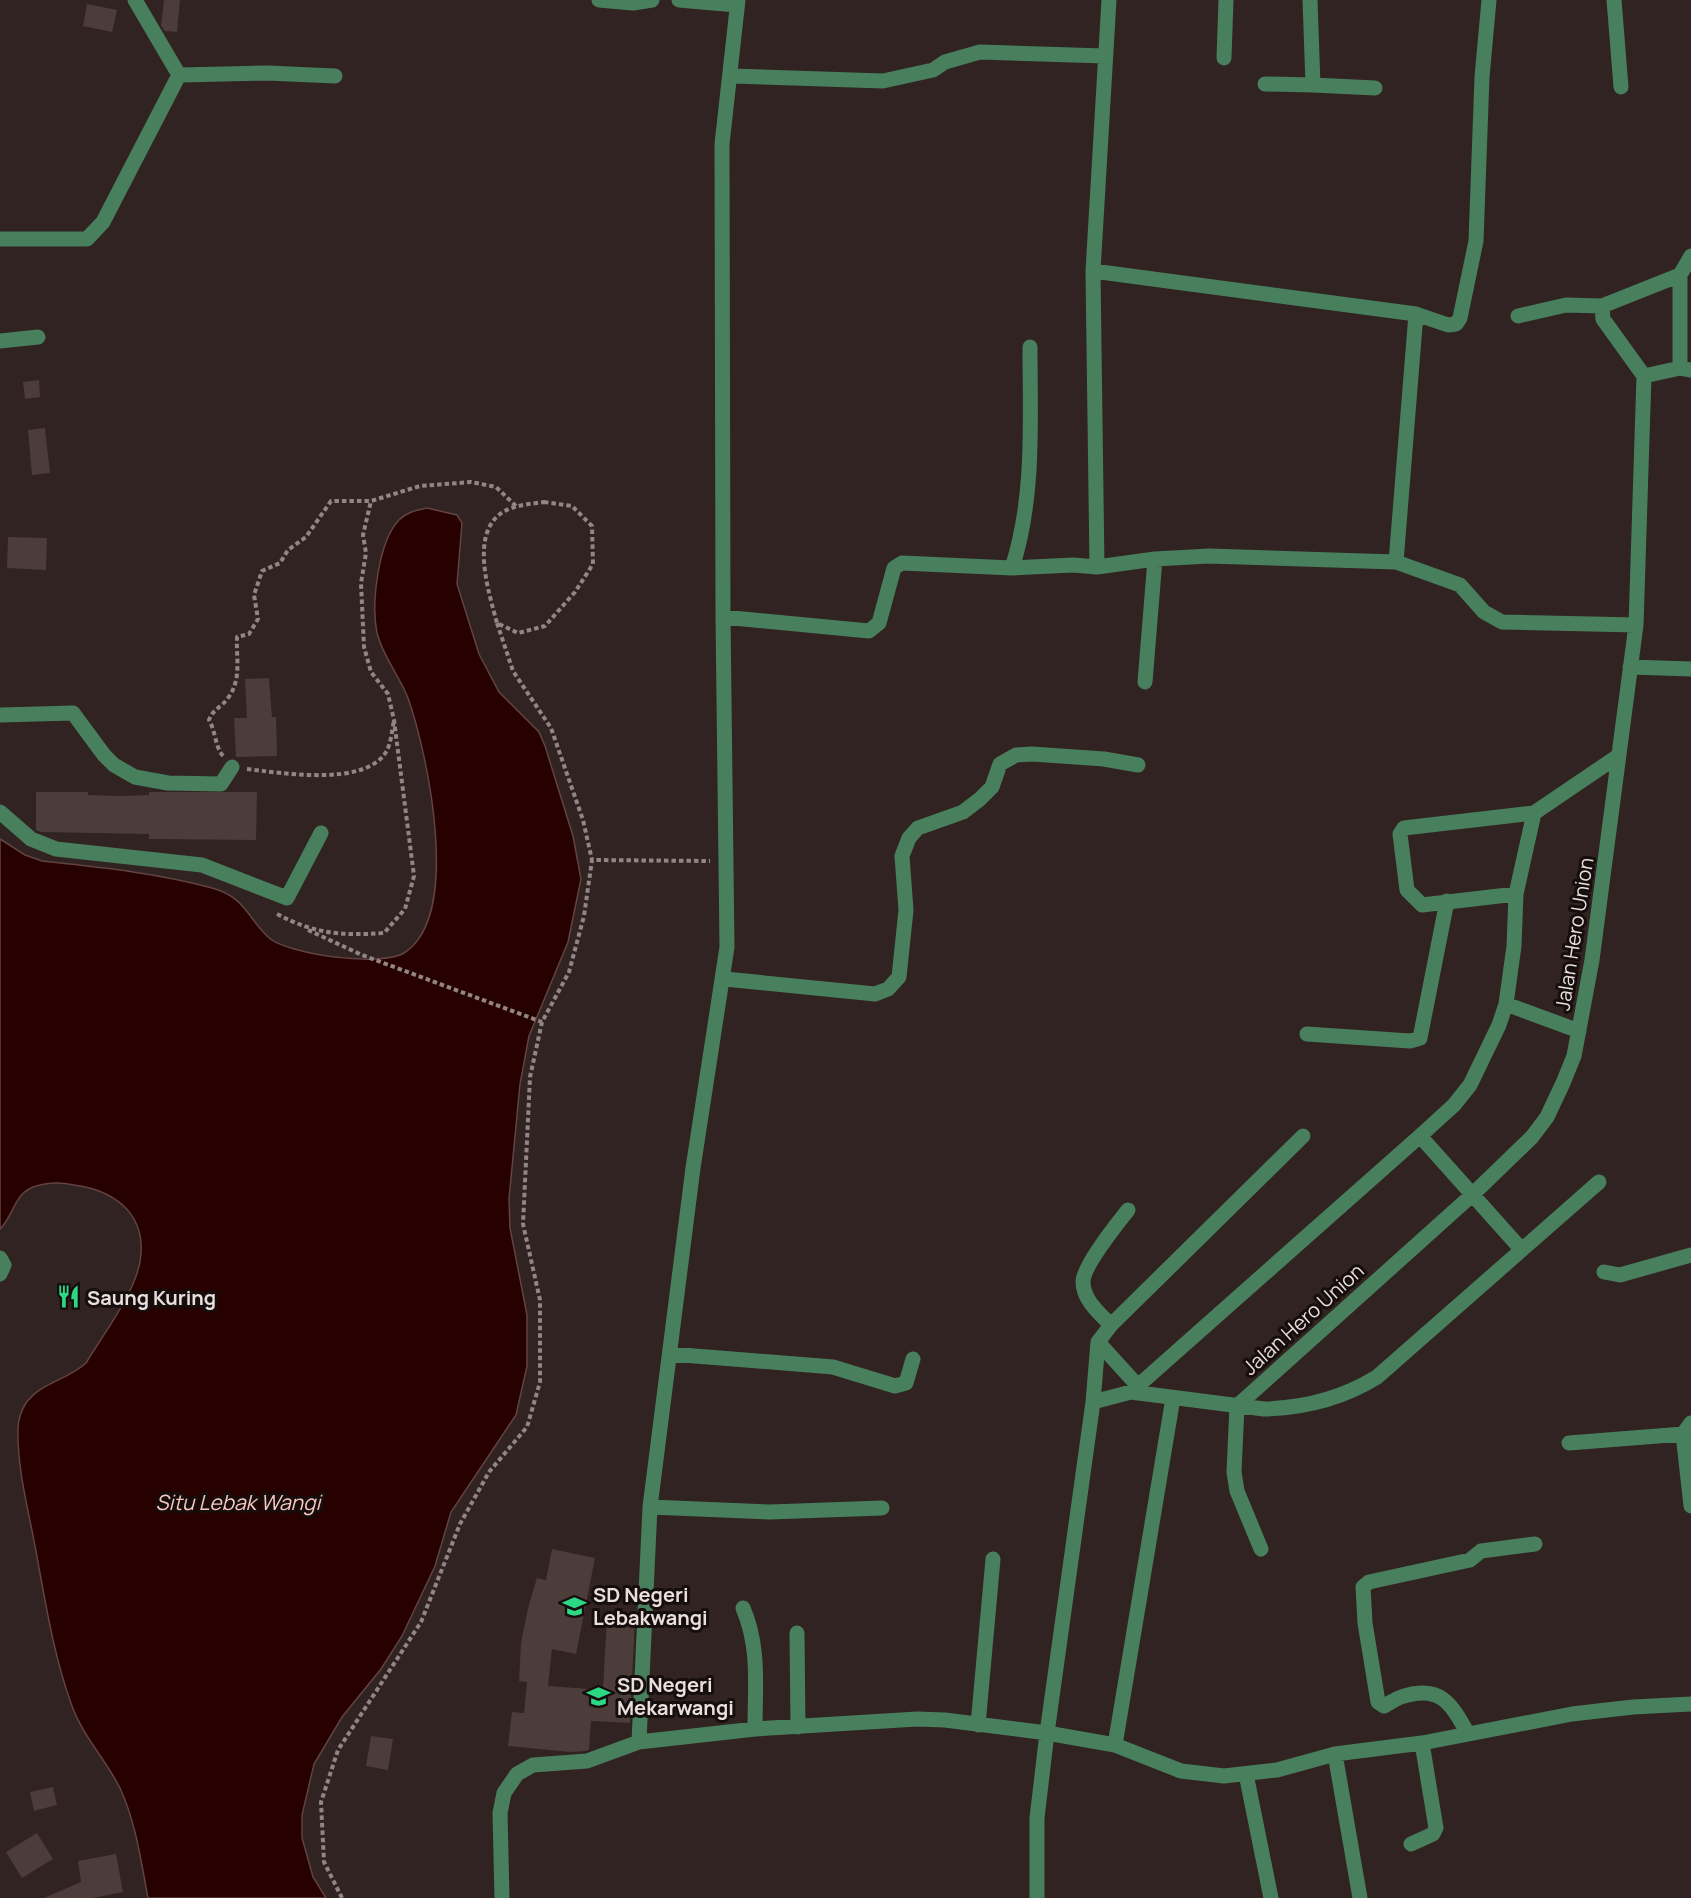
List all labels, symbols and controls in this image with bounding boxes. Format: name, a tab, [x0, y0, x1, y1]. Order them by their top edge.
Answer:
street label: Jalan Hero Union	[1549, 856, 1599, 1012]
street label: Jalan Hero Union	[1237, 1257, 1369, 1381]
restaurant icon: Saung Kuring	[56, 1284, 82, 1310]
place label: Saung Kuring	[87, 1284, 216, 1311]
water label: Situ Lebak Wangi	[156, 1488, 324, 1516]
place label: SD Negeri Lebakwangi	[593, 1581, 708, 1631]
school or university icon: SD Negeri Lebakwangi	[562, 1593, 588, 1619]
place label: SD Negeri Mekarwangi	[617, 1671, 734, 1721]
school or university icon: SD Negeri Mekarwangi	[586, 1683, 612, 1709]

